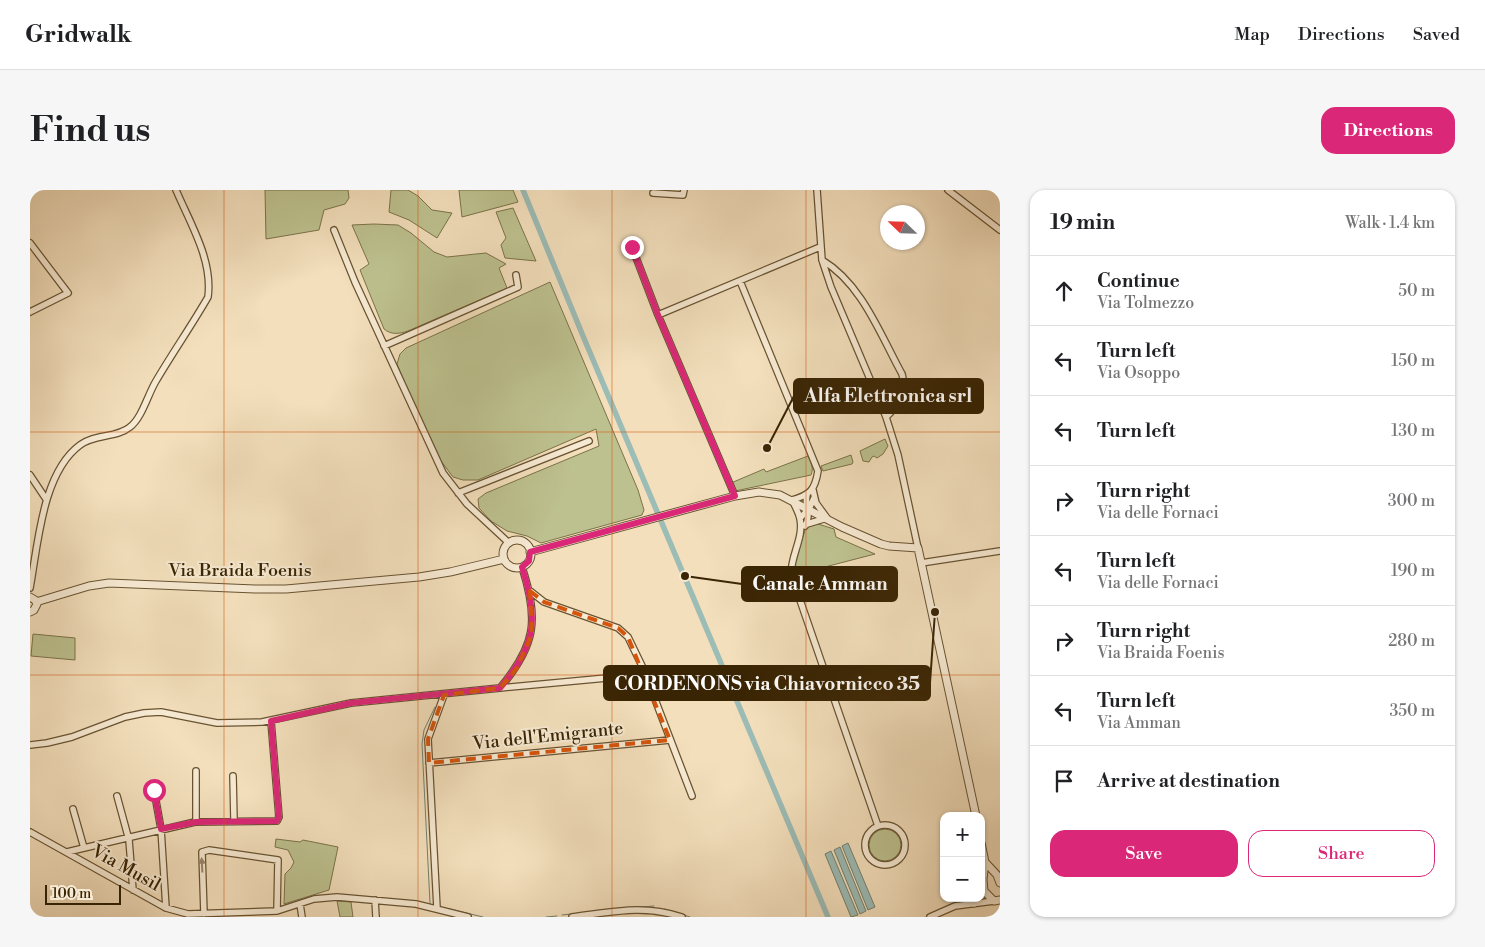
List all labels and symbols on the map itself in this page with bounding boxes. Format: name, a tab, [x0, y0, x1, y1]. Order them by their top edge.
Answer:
north arrow	[880, 205, 925, 250]
route end	[621, 236, 644, 259]
callout: Alfa Elettronica srl	[794, 379, 983, 413]
text: Alfa Elettronica srl	[803, 384, 972, 408]
street label: Via Braida Foenis	[167, 559, 312, 582]
callout: Canale Amman	[742, 567, 897, 601]
text: Canale Amman	[752, 572, 888, 596]
callout: CORDENONS via Chiavornicco 35	[604, 666, 930, 700]
text: CORDENONS via Chiavornicco 35	[614, 672, 920, 696]
street label: Via dell'Emigrante	[471, 717, 624, 755]
route start	[143, 779, 166, 802]
street label: Via Musil	[86, 839, 165, 897]
one-way arrow	[198, 857, 206, 873]
scale bar	[45, 882, 121, 905]

